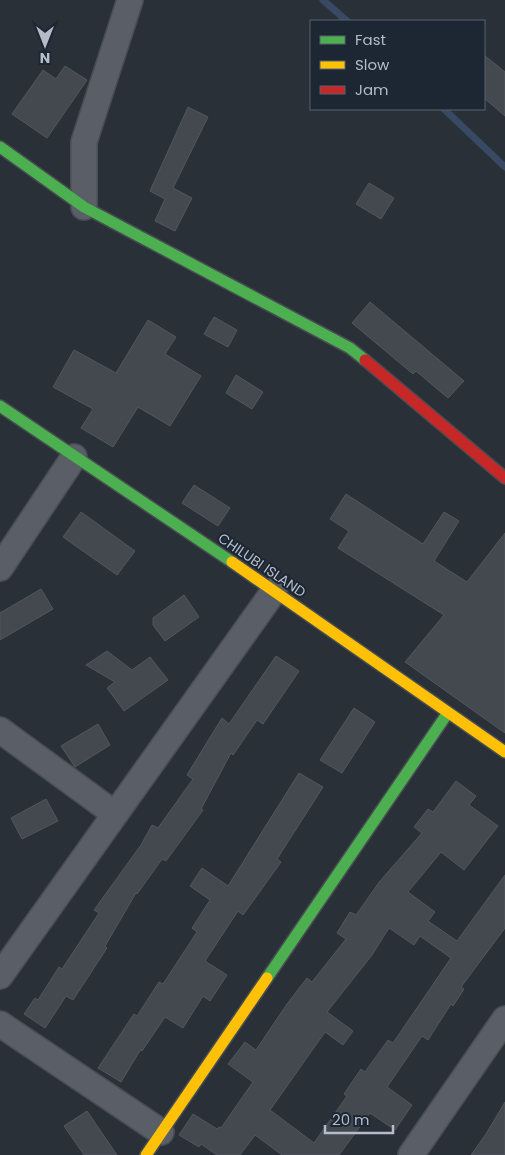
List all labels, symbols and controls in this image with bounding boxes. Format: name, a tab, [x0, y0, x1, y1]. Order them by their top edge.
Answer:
north arrow	[20, 20, 70, 70]
legend	[310, 20, 485, 110]
text: Fast	[355, 29, 386, 50]
text: N	[40, 48, 50, 68]
text: Slow	[355, 54, 390, 75]
text: Jam	[355, 79, 389, 100]
street label: CHILUBI ISLAND	[214, 528, 310, 602]
scale bar	[325, 1102, 392, 1134]
text: 20 m	[332, 1109, 370, 1130]

